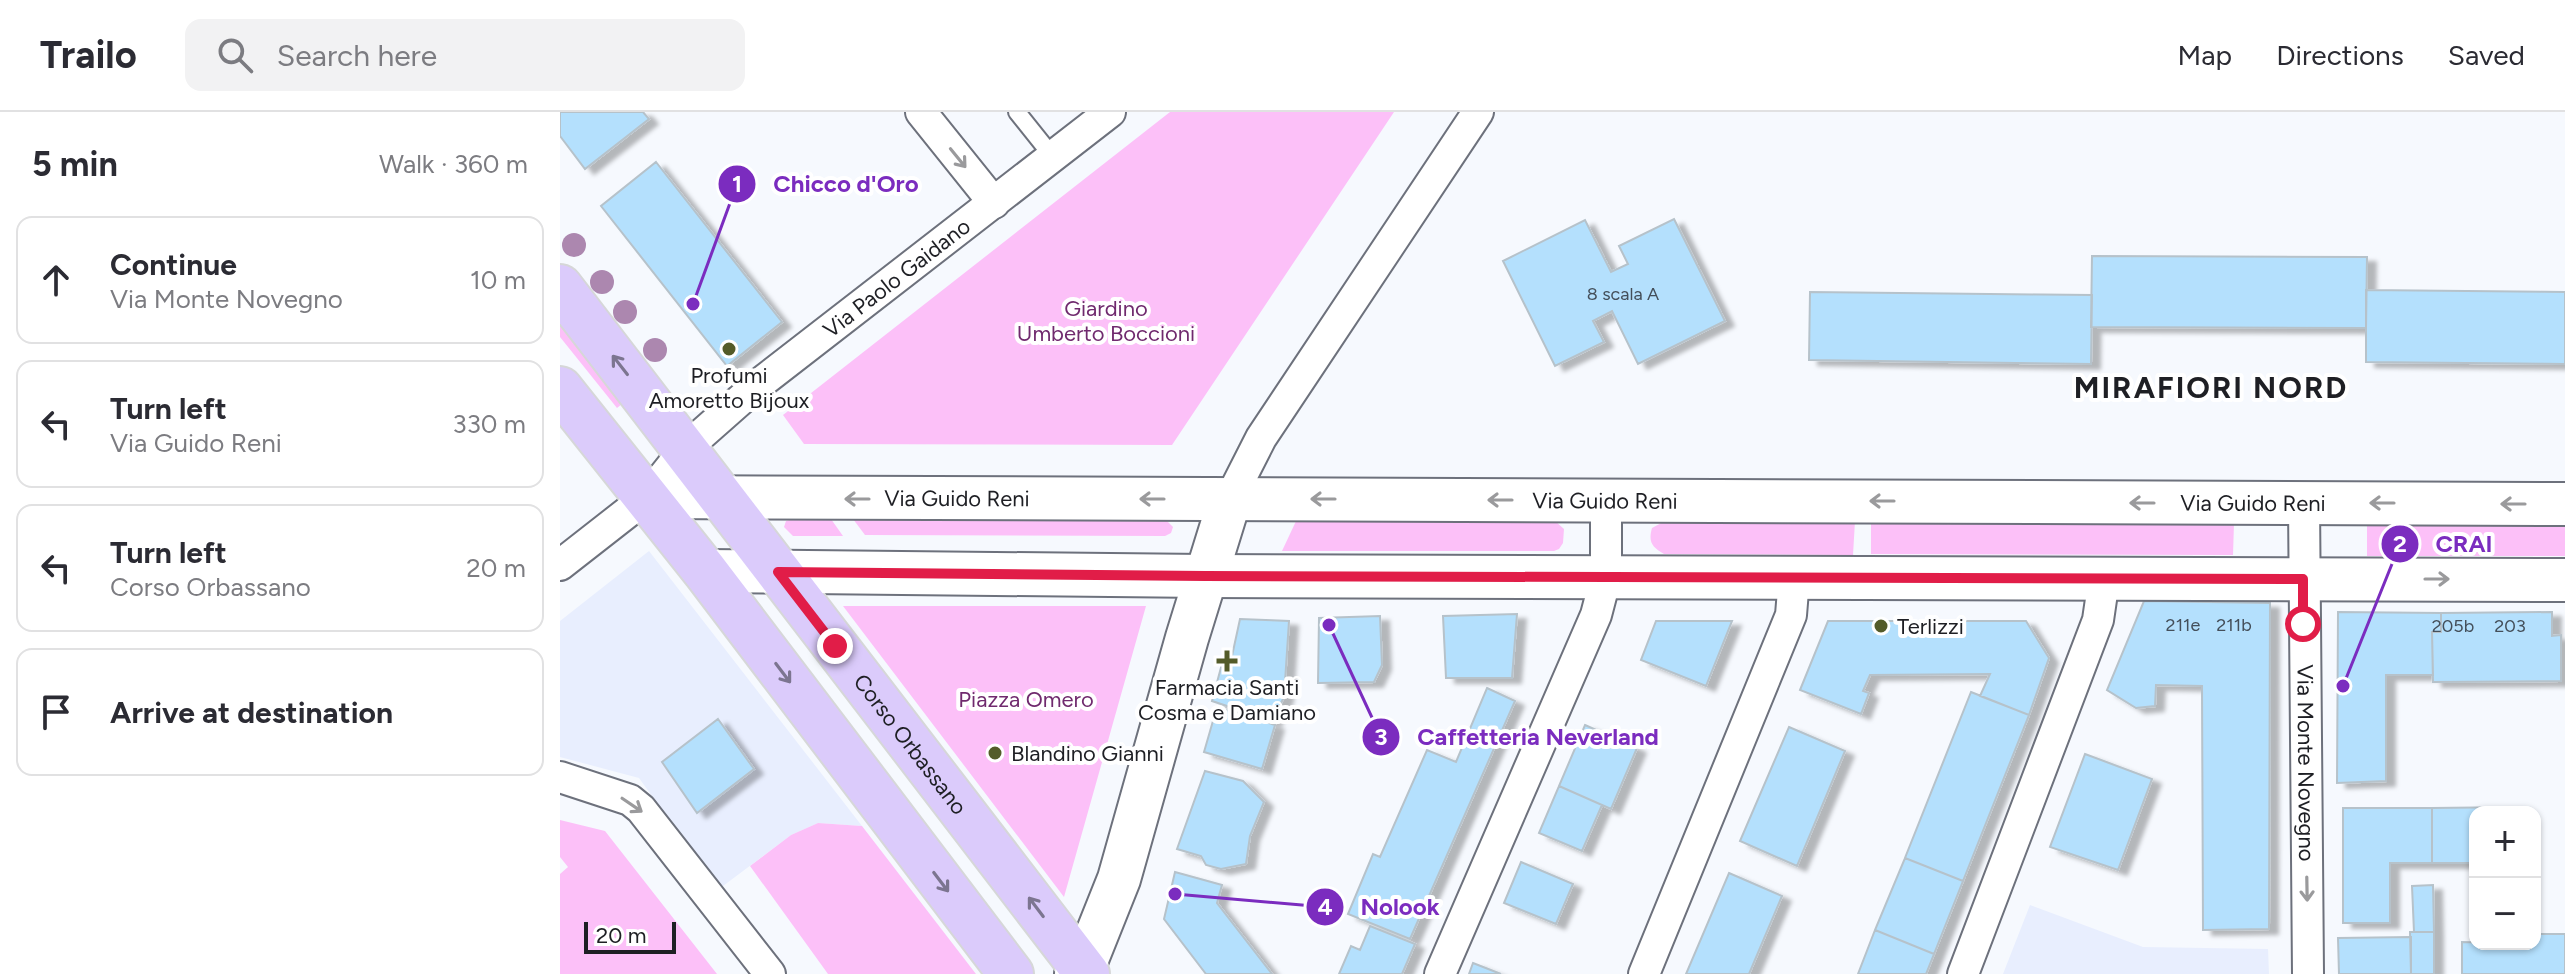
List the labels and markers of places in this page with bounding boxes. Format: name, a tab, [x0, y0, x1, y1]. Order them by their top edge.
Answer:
callout: Chicco d'Oro	[717, 160, 934, 208]
marker: Profumi Amoretto Bijoux	[720, 340, 738, 358]
place label: Profumi Amoretto Bijoux	[649, 362, 810, 414]
callout: CRAI	[2380, 520, 2509, 568]
place label: Terlizzi	[1897, 613, 1964, 640]
marker: Terlizzi	[1872, 617, 1890, 635]
marker: Farmacia Santi Cosma e Damiano	[1218, 652, 1236, 670]
place label: Farmacia Santi Cosma e Damiano	[1138, 674, 1316, 726]
callout: Caffetteria Neverland	[1361, 713, 1675, 761]
place label: Blandino Gianni	[1011, 740, 1164, 767]
marker: Blandino Gianni	[986, 744, 1004, 762]
callout: Nolook	[1305, 883, 1456, 931]

